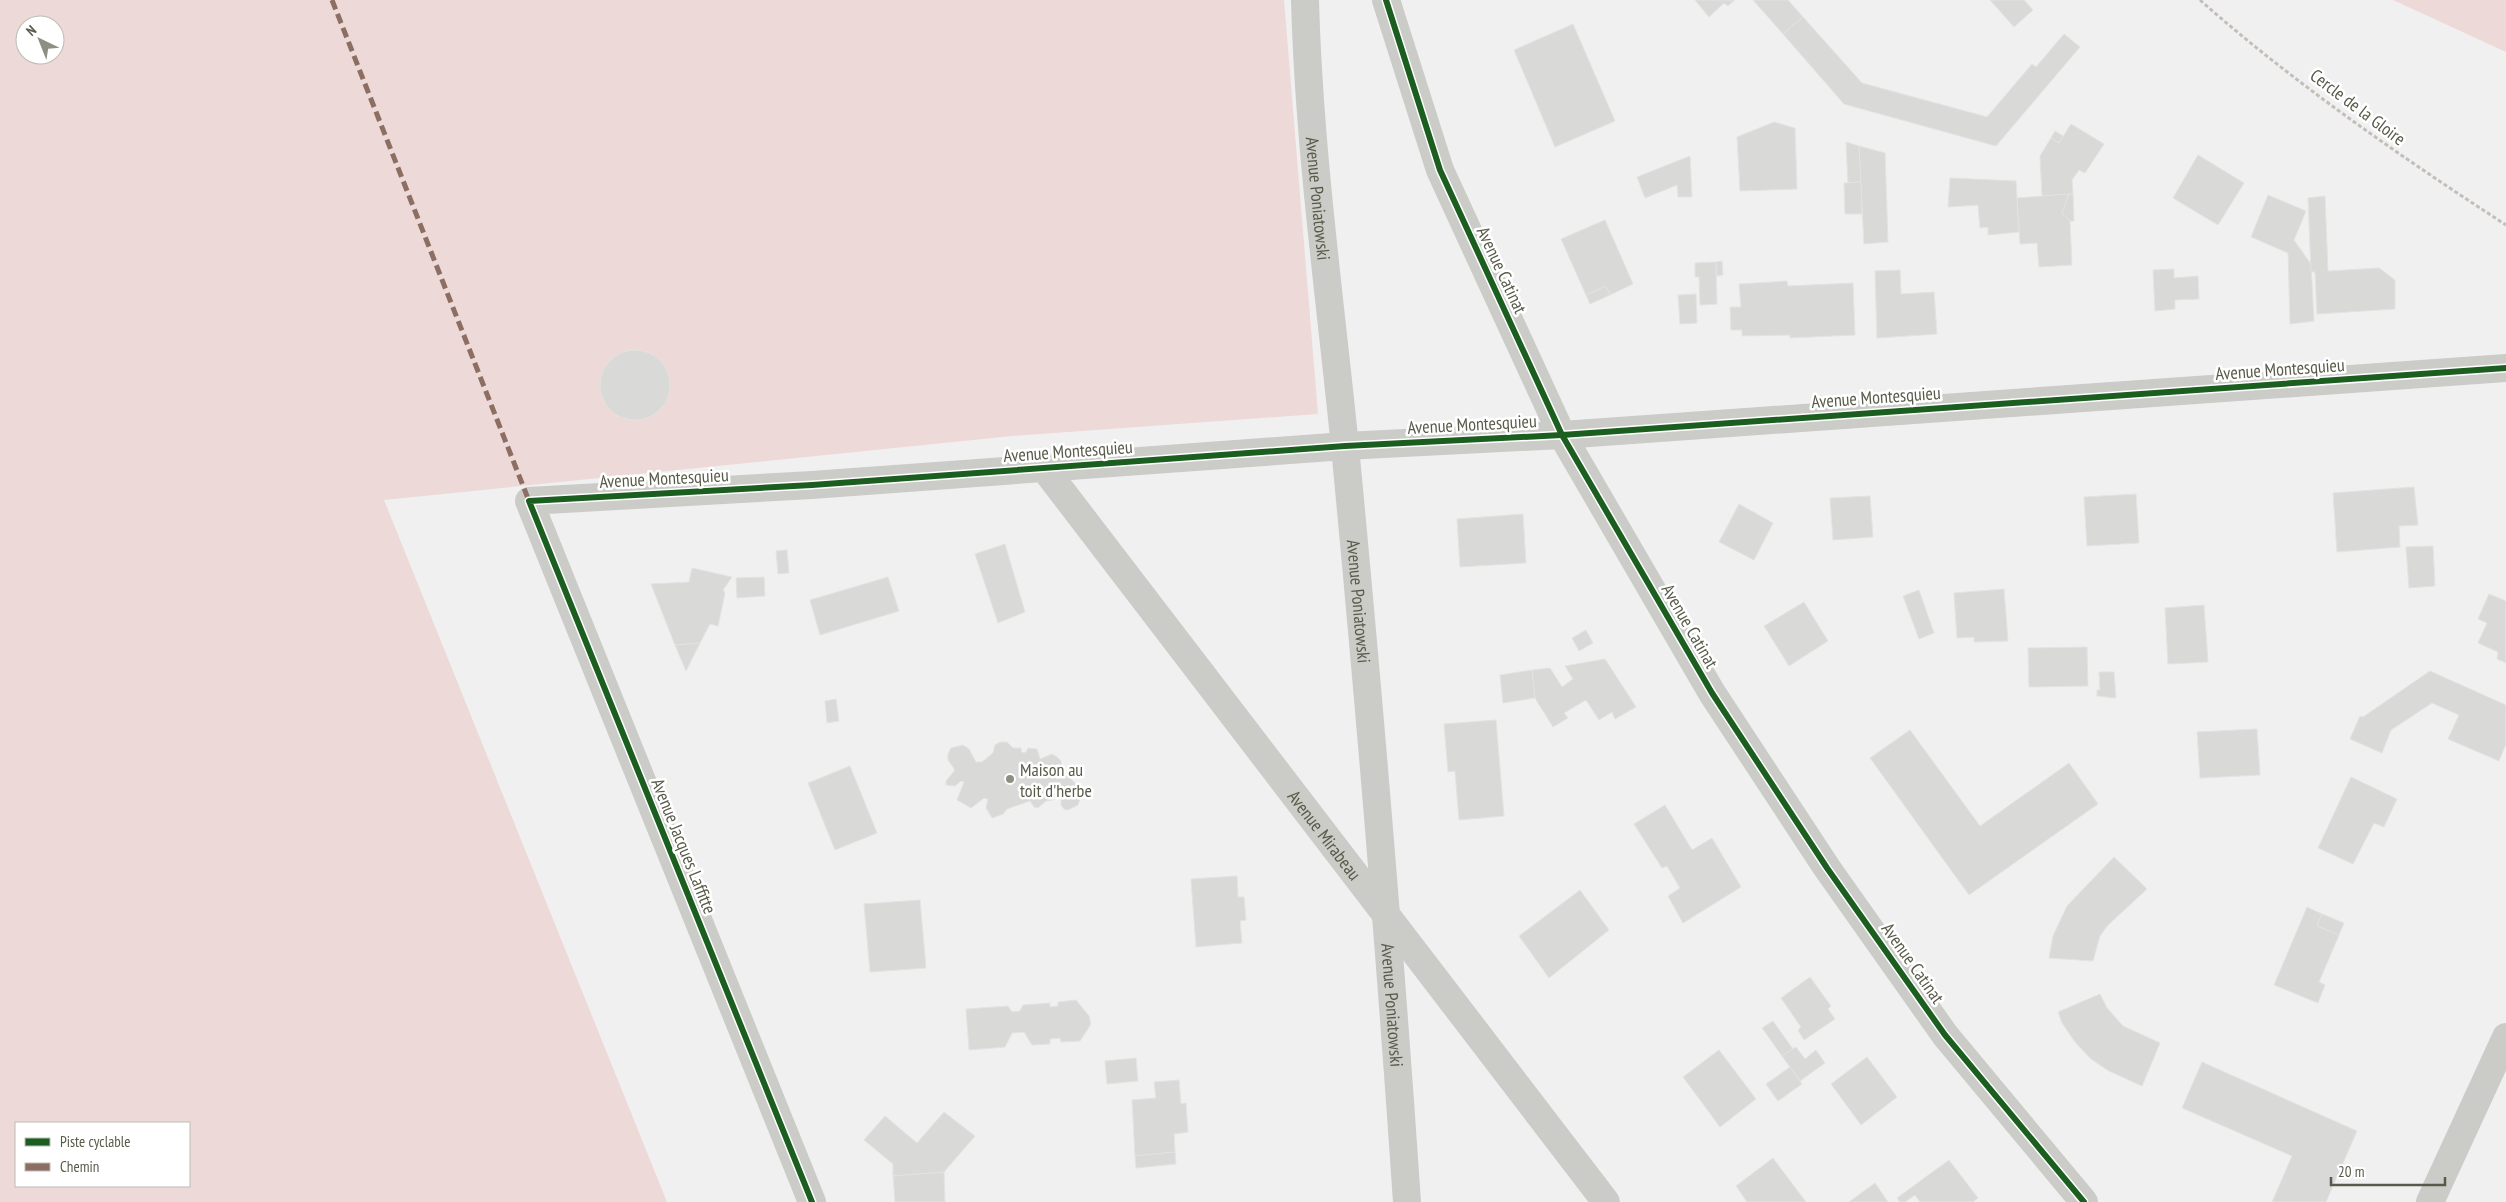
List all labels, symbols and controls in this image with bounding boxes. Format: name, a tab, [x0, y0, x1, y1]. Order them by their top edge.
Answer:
north arrow	[15, 15, 65, 65]
text: N	[22, 21, 40, 40]
street label: Cercle de la Gloire	[2306, 64, 2410, 150]
street label: Avenue Poniatowski	[1301, 136, 1336, 261]
street label: Avenue Catinat	[1472, 223, 1532, 317]
street label: Avenue Montesquieu	[2215, 353, 2345, 385]
street label: Avenue Montesquieu	[1811, 381, 1941, 413]
street label: Avenue Montesquieu	[1407, 409, 1537, 439]
street label: Avenue Montesquieu	[1003, 435, 1133, 467]
street label: Avenue Montesquieu	[599, 463, 729, 493]
street label: Avenue Poniatowski	[1342, 539, 1376, 664]
street label: Avenue Catinat	[1657, 580, 1723, 672]
place label: Maison au toit d'herbe	[1020, 758, 1092, 802]
marker: Maison au toit d'herbe	[1004, 773, 1016, 785]
street label: Avenue Jacques Laffitte	[646, 775, 722, 917]
street label: Avenue Mirabeau	[1283, 785, 1367, 884]
street label: Avenue Catinat	[1877, 918, 1949, 1008]
street label: Avenue Poniatowski	[1377, 942, 1409, 1068]
legend	[15, 1122, 190, 1187]
text: Piste cyclable	[60, 1132, 130, 1151]
scale bar	[2331, 1154, 2445, 1186]
text: Chemin	[60, 1157, 99, 1176]
text: 20 m	[2338, 1162, 2364, 1181]

